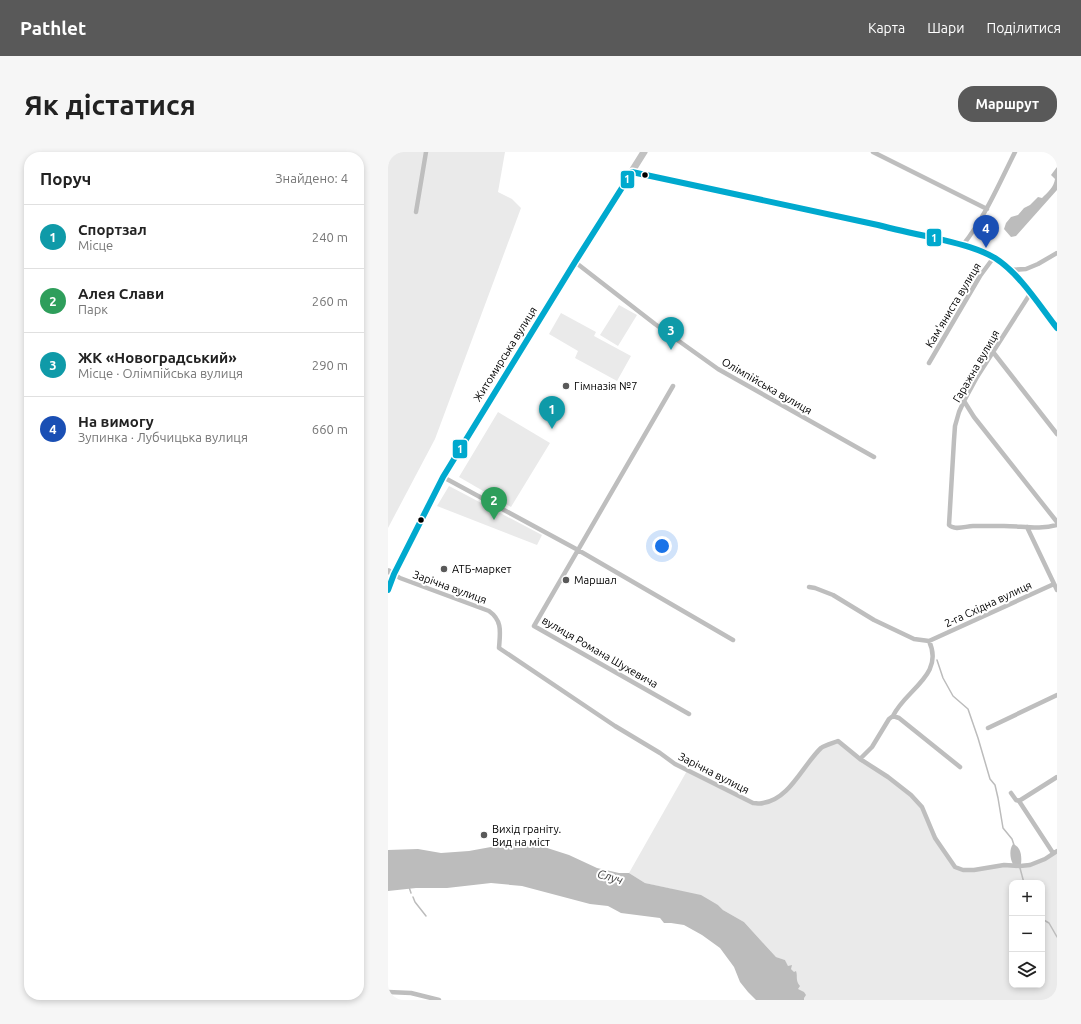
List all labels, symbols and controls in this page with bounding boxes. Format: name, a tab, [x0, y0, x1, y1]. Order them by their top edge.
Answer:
text: Pathlet	[20, 17, 86, 39]
text: Карта	[868, 20, 905, 36]
text: Шари	[927, 20, 965, 36]
text: Поділитися	[987, 20, 1061, 36]
button: Маршрут	[958, 86, 1057, 122]
text: Як дістатися	[24, 89, 196, 120]
text: Поруч	[40, 169, 91, 188]
line badge: 1	[620, 170, 635, 189]
unlabelled marker	[640, 170, 650, 180]
text: Знайдено: 4	[275, 171, 348, 185]
text: 1	[624, 173, 630, 185]
pin: 4	[973, 215, 999, 248]
text: Спортзал	[78, 221, 147, 238]
line badge: 1	[926, 228, 942, 247]
text: 1	[49, 230, 57, 244]
text: 240 m	[312, 230, 348, 244]
text: 1	[931, 232, 937, 244]
text: Місце	[78, 238, 113, 252]
street label: Кам'яниста вулиця	[923, 261, 983, 349]
text: Алея Слави	[78, 285, 164, 302]
text: 2	[49, 294, 57, 308]
text: 260 m	[312, 294, 348, 308]
text: Парк	[78, 302, 108, 316]
street label: Житомирська вулиця	[471, 304, 539, 404]
pin: 3	[658, 317, 684, 350]
street label: Гаражна вулиця	[950, 328, 1002, 404]
text: ЖК «Новоградський»	[78, 349, 237, 366]
street label: Олімпійська вулиця	[720, 355, 814, 417]
text: 3	[49, 358, 57, 372]
text: 290 m	[312, 358, 348, 372]
text: Місце · Олімпійська вулиця	[78, 366, 243, 380]
place label: Гімназія №7	[574, 380, 637, 392]
marker: Гімназія №7	[561, 381, 571, 391]
pin: 1	[539, 396, 565, 429]
text: На вимогу	[78, 413, 154, 430]
text: 4	[49, 422, 57, 436]
text: 660 m	[312, 422, 348, 436]
text: Зупинка · Лубчицька вулиця	[78, 430, 248, 444]
line badge: 1	[452, 439, 468, 459]
text: 1	[457, 443, 463, 455]
pin: 2	[481, 487, 507, 520]
unlabelled marker	[416, 515, 426, 525]
your location	[652, 536, 672, 556]
place label: АТБ-маркет	[452, 563, 512, 575]
marker: АТБ-маркет	[439, 564, 449, 574]
street label: Зарічна вулиця	[411, 568, 489, 606]
place label: Маршал	[574, 574, 617, 586]
marker: Маршал	[561, 575, 571, 585]
street label: 2-га Східна вулиця	[943, 579, 1033, 629]
street label: вулиця Романа Шухевича	[540, 614, 660, 690]
street label: Зарічна вулиця	[677, 750, 751, 796]
place label: Вихід граніту. Вид на міст	[492, 823, 561, 848]
marker: Вихід граніту. Вид на міст	[479, 830, 489, 840]
water label: Случ	[596, 867, 624, 886]
map controls	[1009, 880, 1045, 988]
button: +	[1009, 880, 1045, 916]
button: −	[1009, 916, 1045, 952]
button: layers	[1009, 952, 1045, 988]

